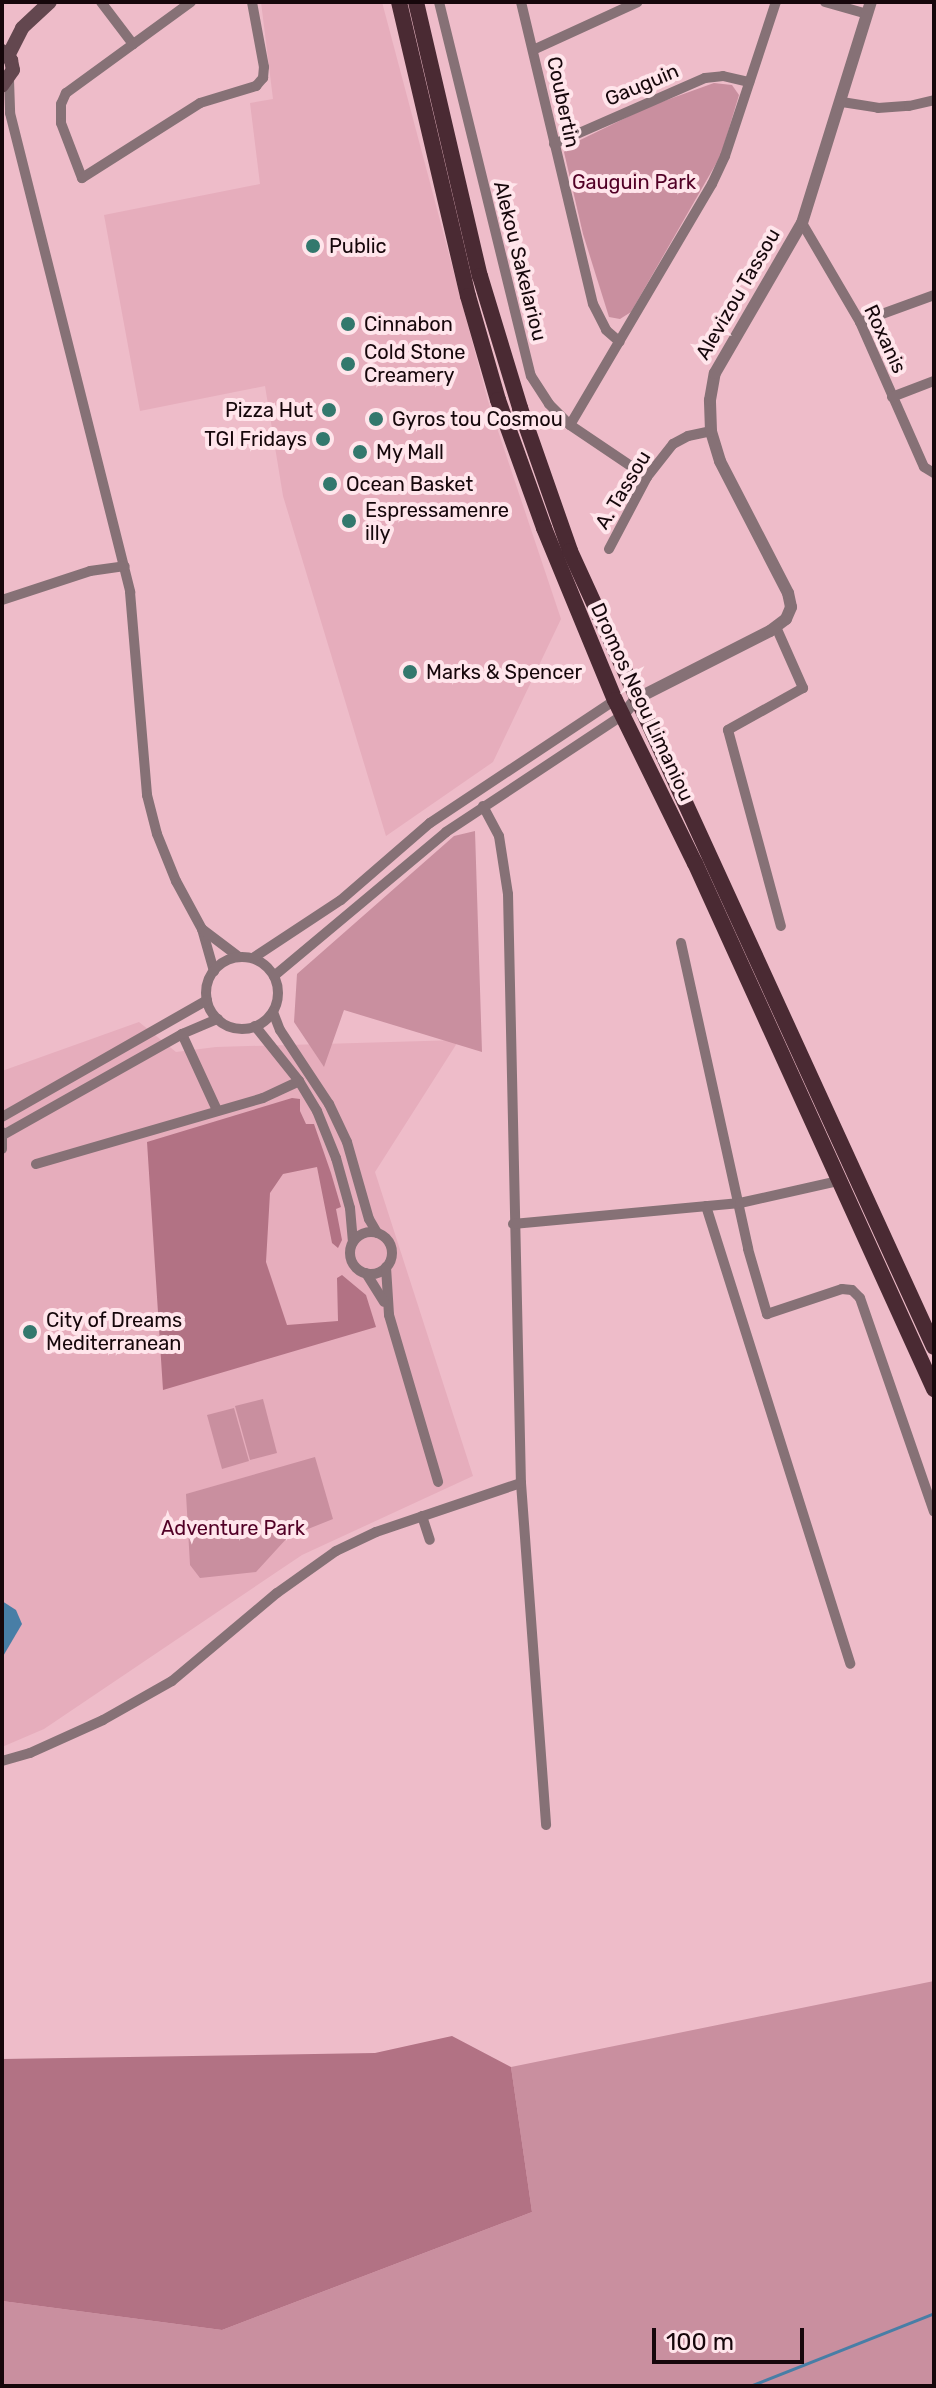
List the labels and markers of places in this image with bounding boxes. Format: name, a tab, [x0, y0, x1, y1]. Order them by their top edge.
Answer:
place label: Public	[329, 234, 387, 258]
marker: Public	[304, 237, 322, 255]
place label: Cinnabon	[364, 312, 453, 336]
marker: Cinnabon	[339, 315, 357, 333]
place label: Cold Stone Creamery	[364, 340, 466, 387]
marker: Cold Stone Creamery	[339, 355, 357, 373]
place label: Pizza Hut	[225, 398, 313, 422]
marker: Pizza Hut	[320, 401, 338, 419]
place label: Gyros tou Cosmou	[392, 407, 563, 431]
marker: Gyros tou Cosmou	[367, 410, 385, 428]
place label: TGI Fridays	[204, 427, 307, 451]
marker: TGI Fridays	[314, 430, 332, 448]
place label: My Mall	[376, 440, 444, 464]
marker: My Mall	[351, 443, 369, 461]
place label: Ocean Basket	[346, 472, 473, 496]
marker: Ocean Basket	[321, 475, 339, 493]
place label: Espressamenre illy	[365, 498, 509, 545]
marker: Espressamenre illy	[340, 512, 358, 530]
place label: Marks & Spencer	[426, 660, 582, 684]
marker: Marks & Spencer	[401, 663, 419, 681]
place label: City of Dreams Mediterranean	[46, 1308, 183, 1355]
marker: City of Dreams Mediterranean	[21, 1323, 39, 1341]

